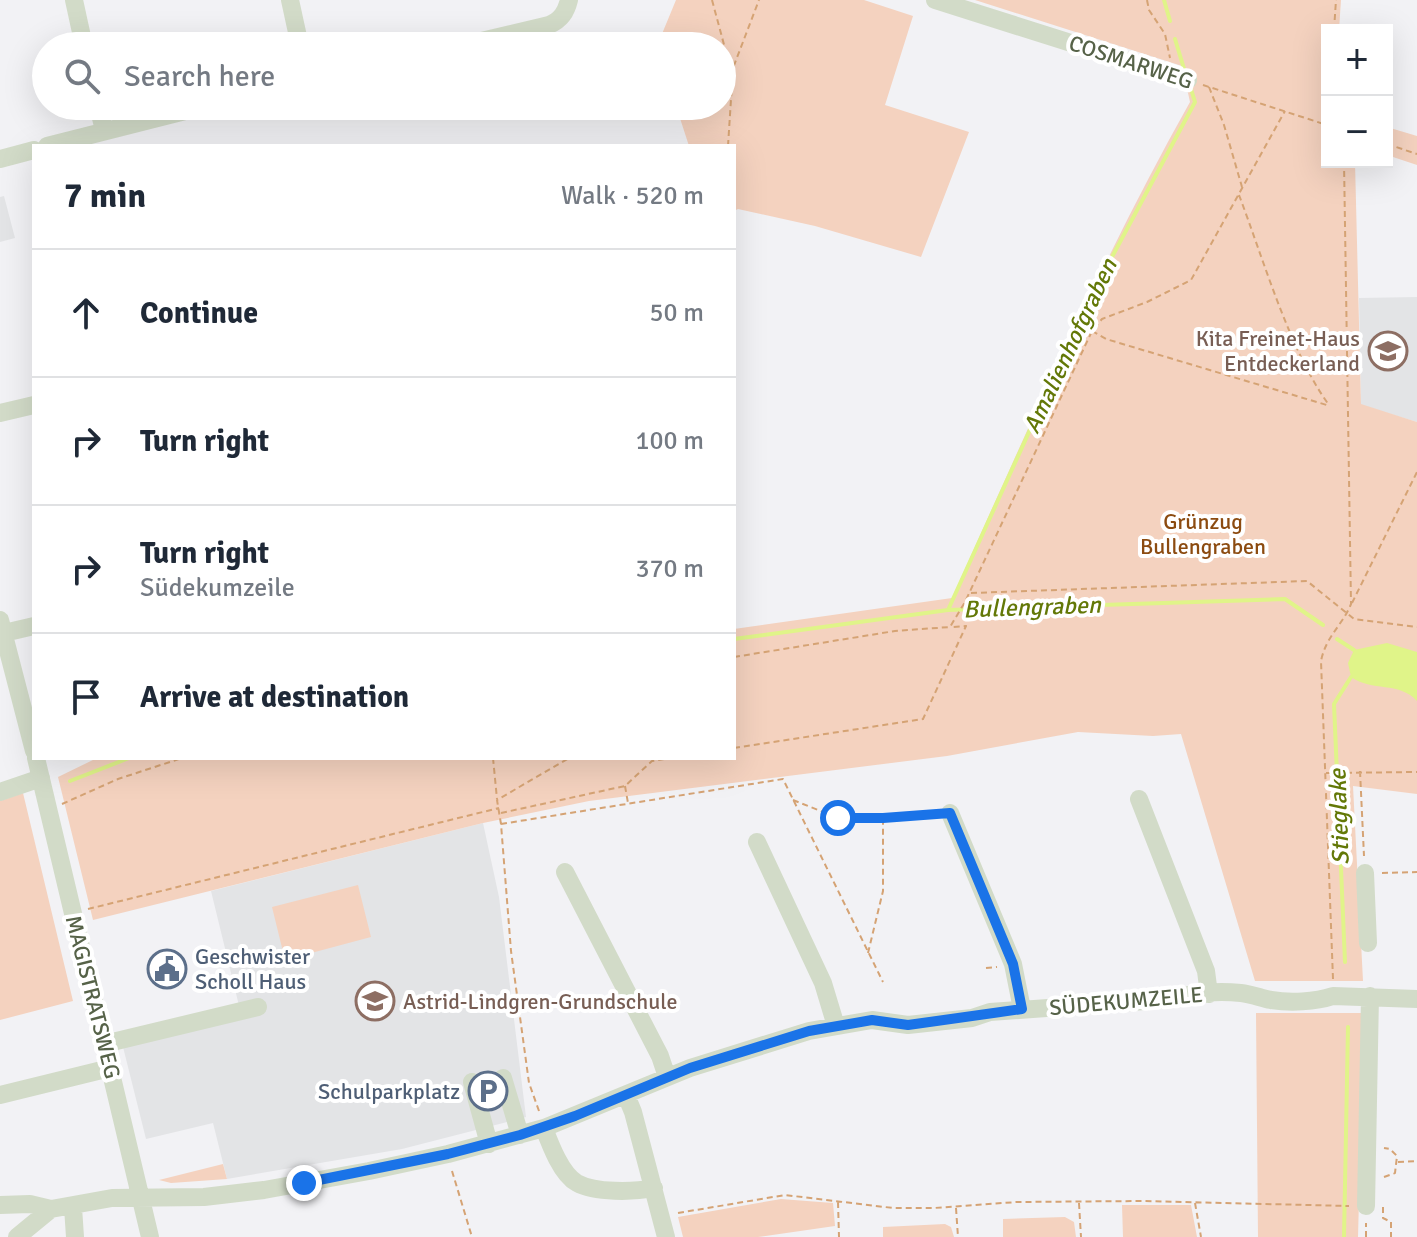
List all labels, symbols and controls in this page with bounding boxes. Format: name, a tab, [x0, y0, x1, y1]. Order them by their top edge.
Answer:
map controls	[1321, 24, 1393, 168]
button: +	[1321, 24, 1393, 96]
street label: COSMARWEG	[1066, 29, 1196, 95]
search box	[32, 32, 736, 120]
icon: search	[60, 54, 104, 98]
text: Search here	[124, 58, 275, 95]
button: −	[1321, 96, 1393, 168]
text: 7 min	[64, 175, 146, 217]
text: Walk · 520 m	[561, 180, 704, 212]
water label: Amalienhofgraben	[1016, 253, 1124, 438]
icon: ahead	[64, 291, 108, 335]
text: Continue	[140, 295, 258, 332]
text: 50 m	[649, 297, 704, 329]
place label: Kita Freinet-Haus Entdeckerland	[1196, 325, 1360, 377]
school or university icon: Kita Freinet-Haus Entdeckerland	[1367, 330, 1409, 372]
icon: right	[64, 419, 108, 463]
text: Turn right	[140, 423, 269, 460]
text: 100 m	[635, 425, 704, 457]
park label: Grünzug Bullengraben	[1140, 508, 1266, 560]
text: Turn right	[140, 535, 269, 572]
icon: right	[64, 547, 108, 591]
text: 370 m	[635, 553, 704, 585]
text: Südekumzeile	[140, 572, 295, 604]
water label: Bullengraben	[963, 590, 1102, 624]
icon: arrive	[64, 675, 108, 719]
text: Arrive at destination	[140, 679, 409, 716]
water label: Stieglake	[1322, 768, 1356, 865]
route start	[820, 800, 856, 836]
street label: MAGISTRATSWEG	[60, 913, 126, 1081]
place label: Geschwister Scholl Haus	[195, 943, 310, 995]
public building icon: Geschwister Scholl Haus	[146, 948, 188, 990]
school or university icon: Astrid-Lindgren-Grundschule	[354, 980, 396, 1022]
street label: SÜDEKUMZEILE	[1048, 981, 1204, 1021]
place label: Astrid-Lindgren-Grundschule	[403, 988, 677, 1015]
parking icon: Schulparkplatz	[467, 1070, 509, 1112]
place label: Schulparkplatz	[318, 1078, 460, 1105]
route end	[286, 1165, 322, 1201]

